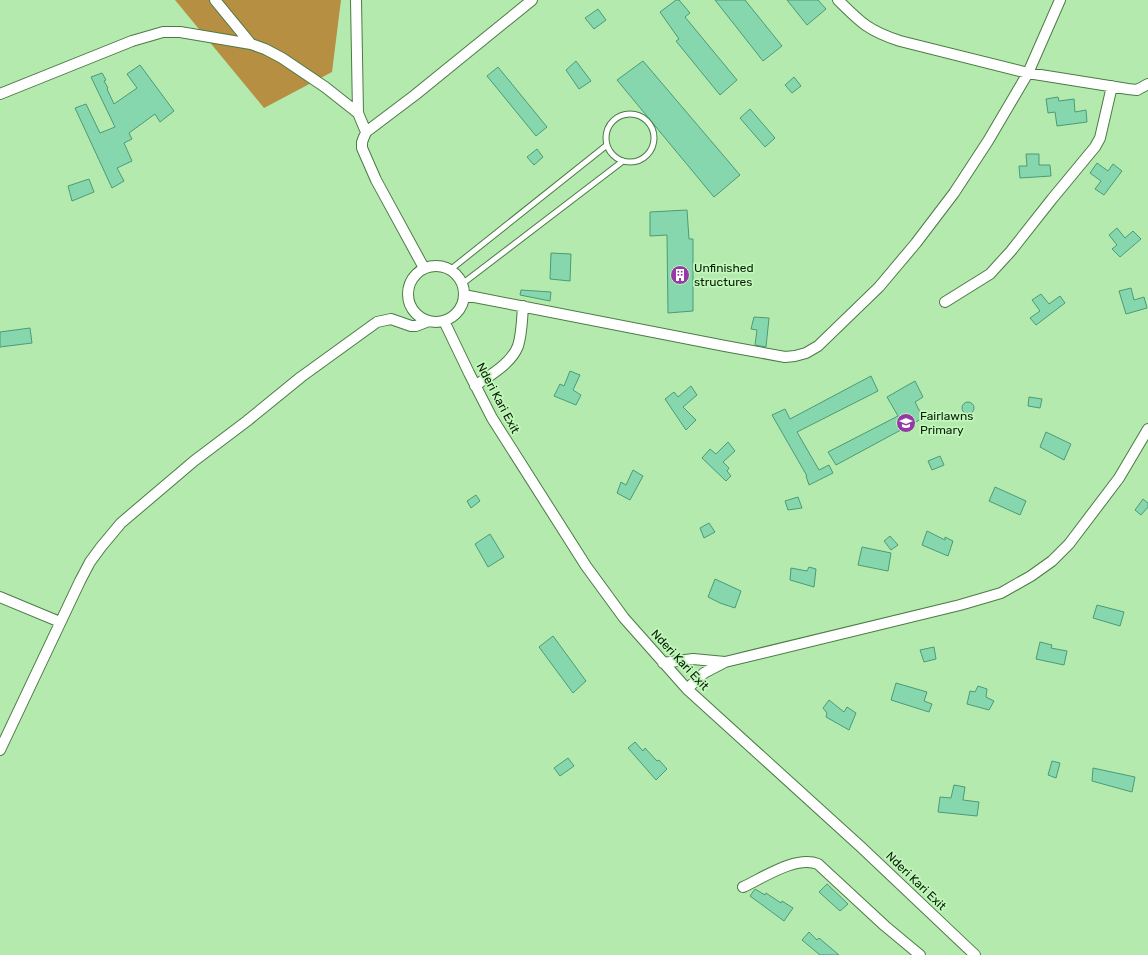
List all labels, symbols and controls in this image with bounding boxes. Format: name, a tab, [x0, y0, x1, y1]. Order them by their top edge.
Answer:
place label: Unfinished structures	[694, 261, 754, 289]
building icon: Unfinished structures	[669, 264, 691, 286]
street label: Nderi Kari Exit	[473, 360, 523, 436]
place label: Fairlawns Primary	[920, 409, 973, 437]
school or university icon: Fairlawns Primary	[895, 412, 917, 434]
street label: Nderi Kari Exit	[648, 627, 712, 694]
street label: Nderi Kari Exit	[883, 849, 949, 913]

